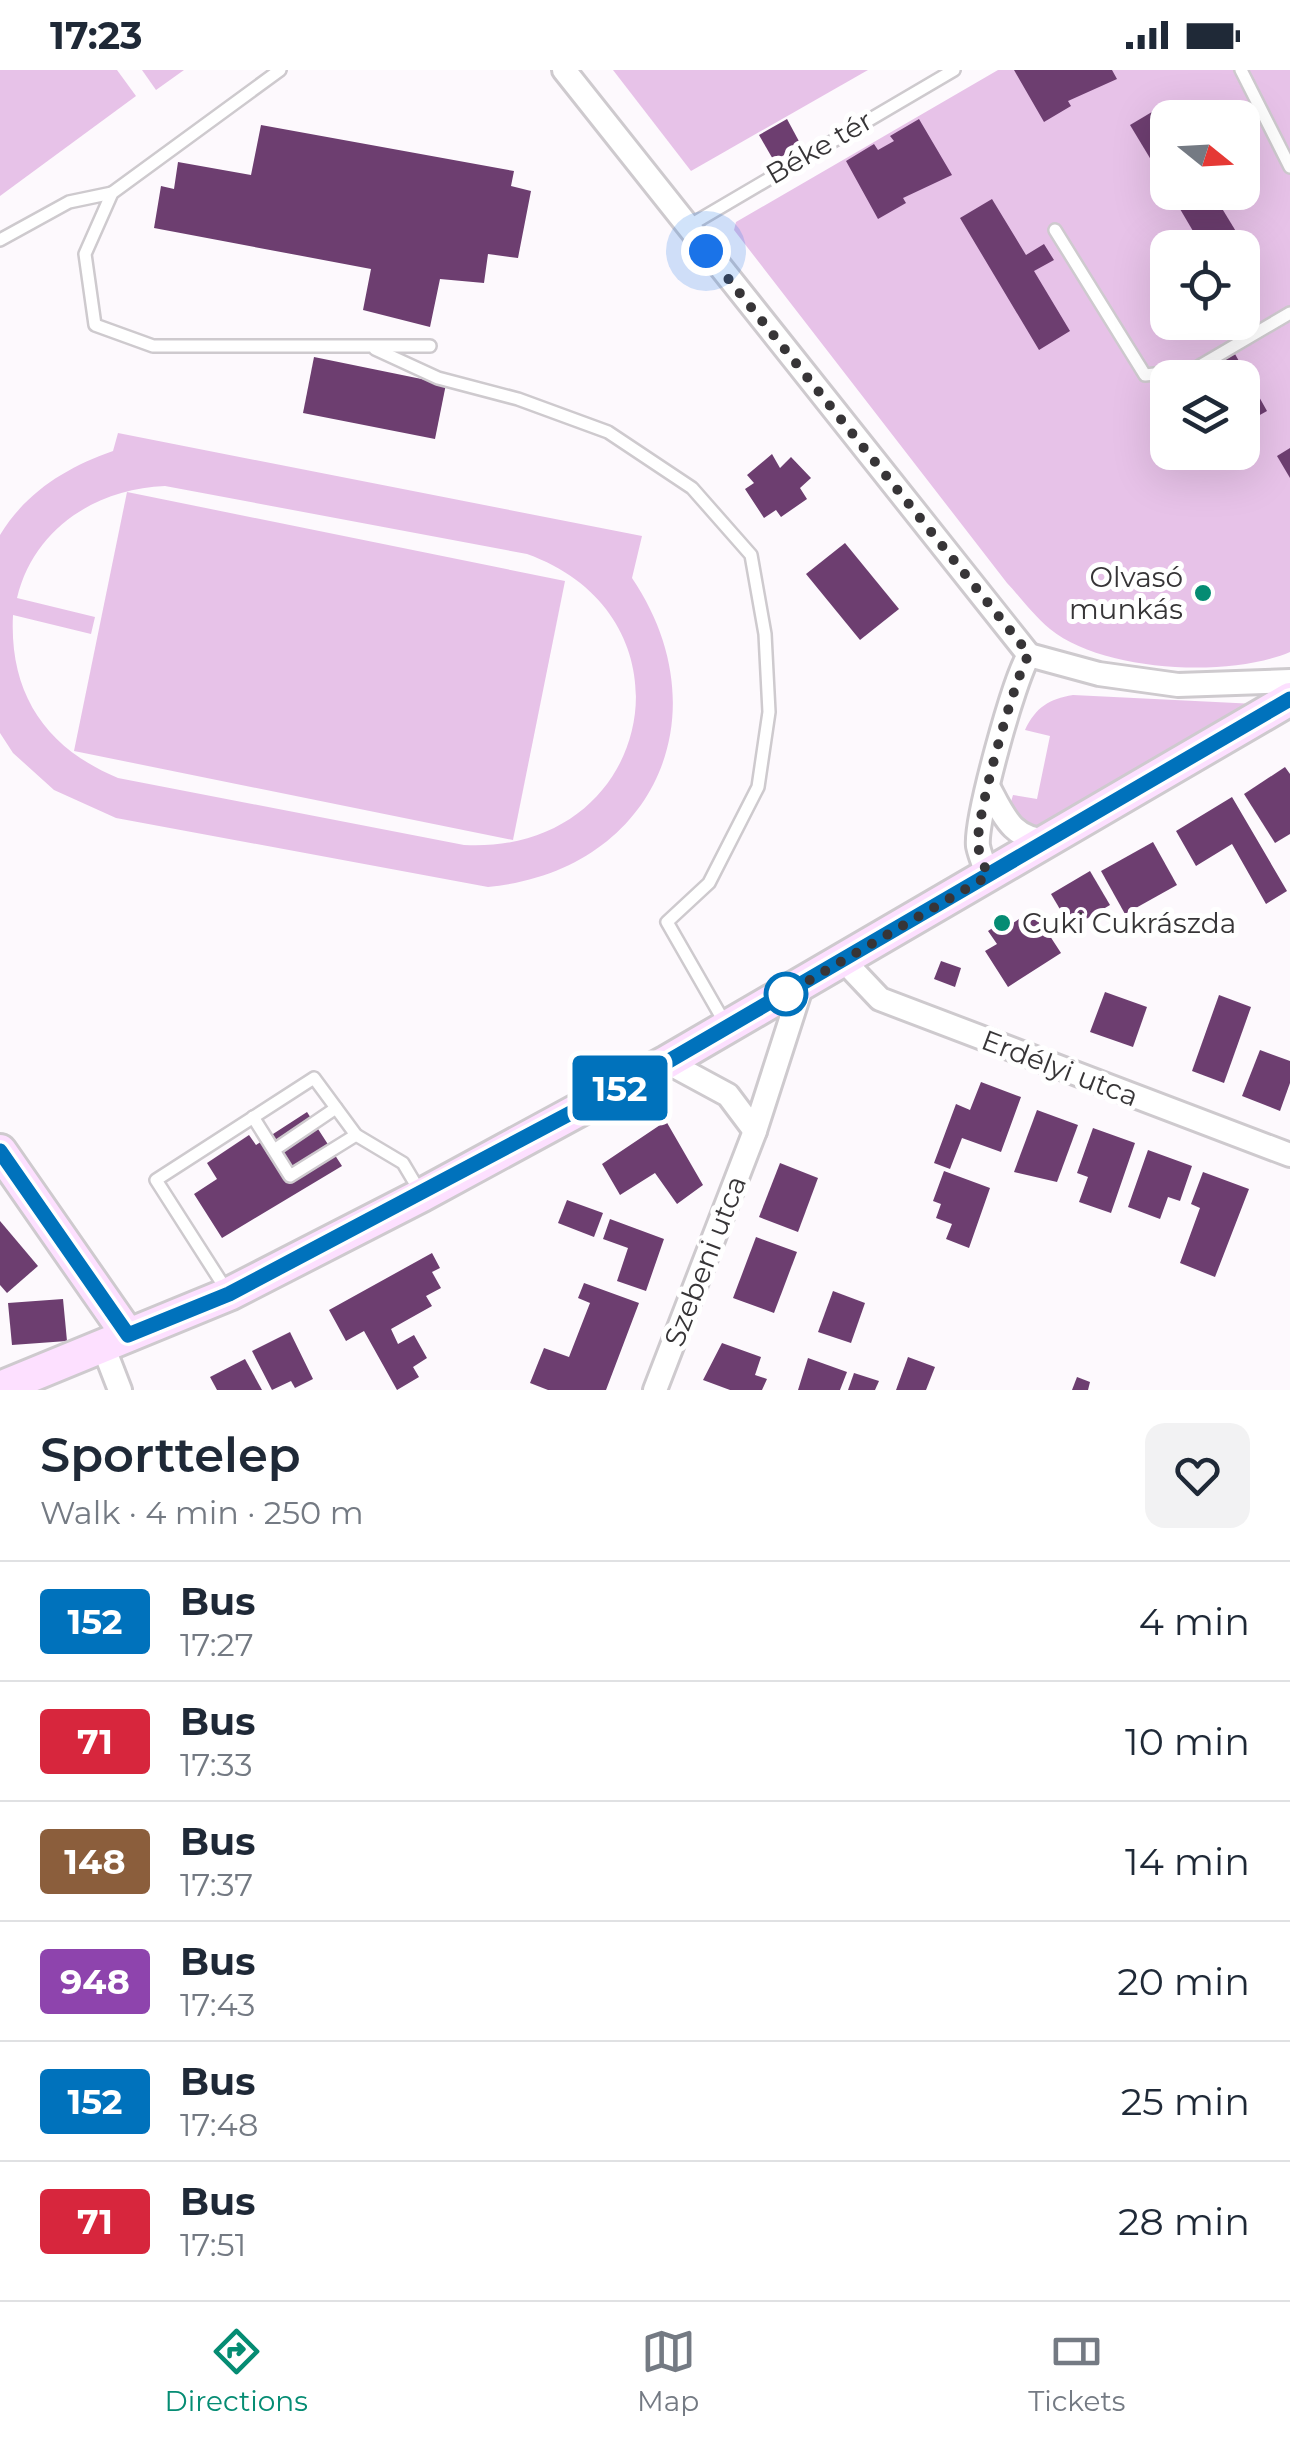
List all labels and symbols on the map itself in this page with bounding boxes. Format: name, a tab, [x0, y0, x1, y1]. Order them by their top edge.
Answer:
north arrow	[1150, 100, 1260, 210]
street label: Béke tér	[760, 103, 878, 191]
your location	[681, 226, 731, 276]
place label: Olvasó munkás	[1069, 560, 1183, 626]
marker: Olvasó munkás	[1192, 582, 1214, 604]
place label: Cuki Cukrászda	[1022, 906, 1236, 940]
marker: Cuki Cukrászda	[991, 912, 1013, 934]
unlabelled marker	[765, 973, 807, 1015]
street label: Erdélyi utca	[977, 1023, 1143, 1113]
line badge: 152	[562, 1056, 678, 1120]
street label: Szebeni utca	[657, 1171, 753, 1351]

